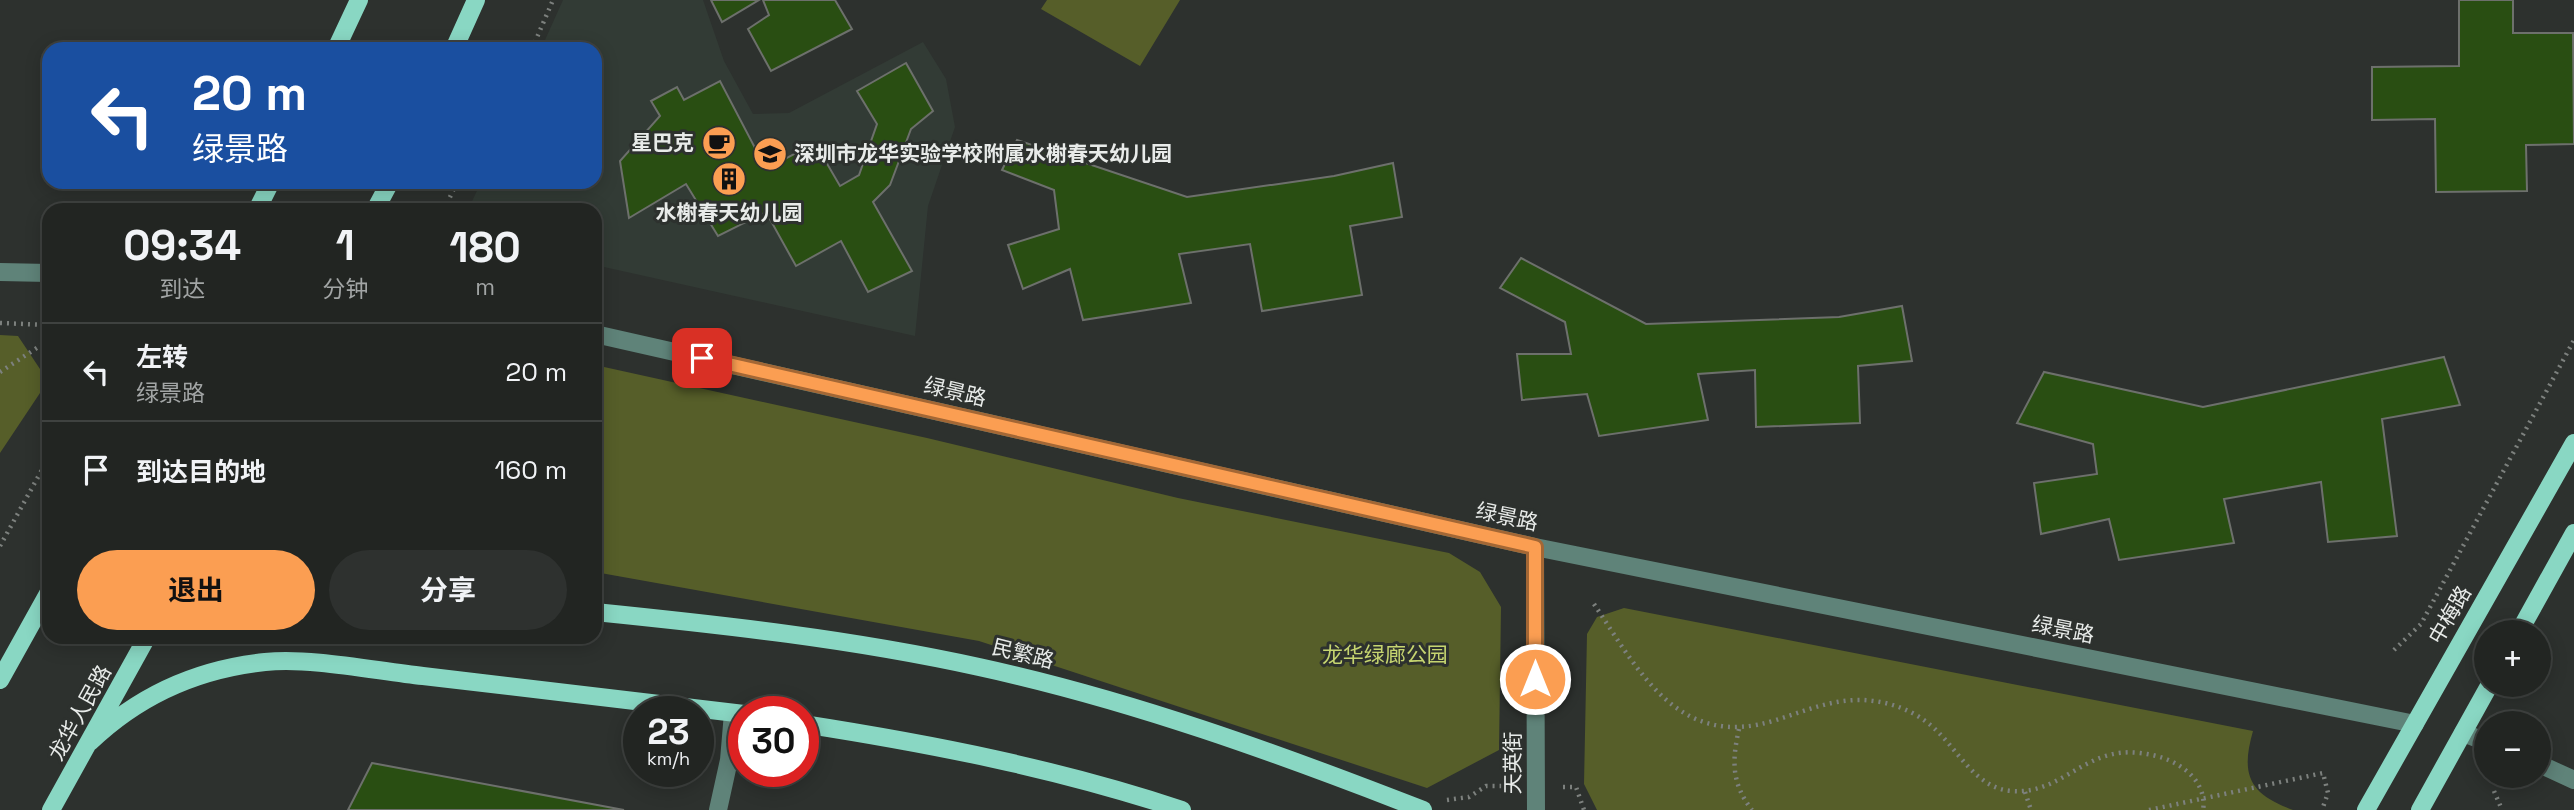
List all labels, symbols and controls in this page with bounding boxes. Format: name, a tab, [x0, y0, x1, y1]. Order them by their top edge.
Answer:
text: 20 m	[192, 62, 307, 124]
icon: left	[77, 70, 168, 161]
cafe icon: 星巴克	[700, 124, 738, 162]
text: 绿景路	[192, 129, 288, 169]
place label: 星巴克	[631, 129, 694, 156]
school or university icon: 深圳市龙华实验学校附属水榭春天幼儿园	[751, 135, 789, 173]
place label: 深圳市龙华实验学校附属水榭春天幼儿园	[794, 140, 1172, 167]
building icon: 水榭春天幼儿园	[710, 160, 748, 198]
place label: 水榭春天幼儿园	[656, 199, 803, 226]
text: 09:34	[123, 219, 241, 272]
text: 1	[336, 219, 355, 272]
text: 180	[449, 221, 521, 274]
text: m	[475, 272, 495, 302]
text: 到达	[159, 274, 205, 304]
text: 分钟	[322, 274, 368, 304]
pin	[672, 328, 732, 388]
icon: arrive	[683, 339, 721, 377]
text: 左转	[136, 340, 188, 374]
icon: left	[77, 353, 115, 391]
text: 20 m	[506, 355, 567, 389]
street label: 绿景路	[921, 371, 989, 412]
text: 绿景路	[136, 378, 205, 408]
icon: arrive	[77, 451, 115, 489]
text: 160 m	[495, 453, 567, 487]
text: 到达目的地	[136, 455, 266, 489]
street label: 绿景路	[1473, 497, 1541, 536]
button: 退出	[77, 550, 315, 630]
button: 分享	[329, 550, 567, 630]
street label: 中梅路	[2422, 581, 2477, 649]
street label: 绿景路	[2030, 610, 2097, 649]
map controls	[2474, 620, 2551, 788]
button: +	[2474, 620, 2551, 697]
street label: 民繁路	[989, 633, 1057, 674]
park label: 龙华绿廊公园	[1322, 641, 1448, 668]
position arrow	[1498, 642, 1572, 716]
street label: 龙华人民路	[42, 660, 117, 765]
speed limit sign: 30	[728, 696, 819, 787]
text: 23	[647, 710, 690, 754]
button: −	[2474, 711, 2551, 788]
street label: 天英街	[1499, 732, 1526, 795]
text: km/h	[647, 747, 690, 770]

